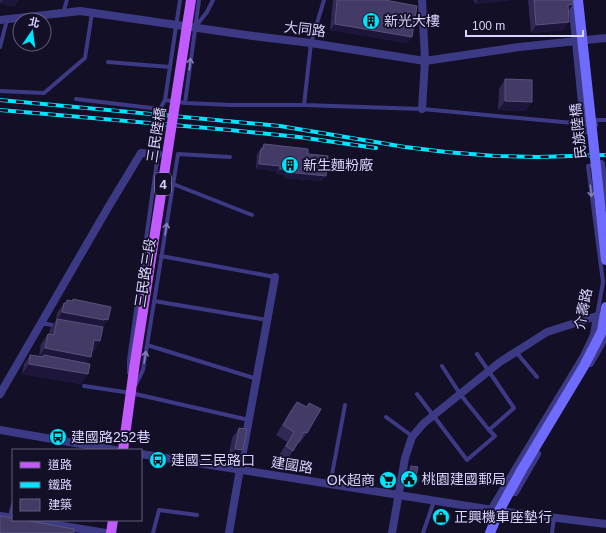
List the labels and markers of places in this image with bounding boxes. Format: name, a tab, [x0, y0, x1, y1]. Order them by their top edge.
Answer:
building icon: 新光大樓	[361, 11, 381, 31]
place label: 新光大樓	[384, 13, 440, 29]
building icon: 新生麵粉廠	[280, 155, 300, 175]
place label: 新生麵粉廠	[303, 157, 373, 173]
bus stop icon: 建國路252巷	[48, 427, 68, 447]
place label: 建國路252巷	[71, 429, 150, 445]
bus stop icon: 建國三民路口	[148, 450, 168, 470]
place label: 建國三民路口	[171, 452, 255, 468]
public building icon: 桃園建國郵局	[399, 469, 419, 489]
supermarket icon: OK超商	[378, 470, 398, 490]
place label: 桃園建國郵局	[422, 471, 506, 487]
place label: OK超商	[327, 472, 375, 488]
shop icon: 正興機車座墊行	[431, 507, 451, 527]
place label: 正興機車座墊行	[454, 509, 552, 525]

